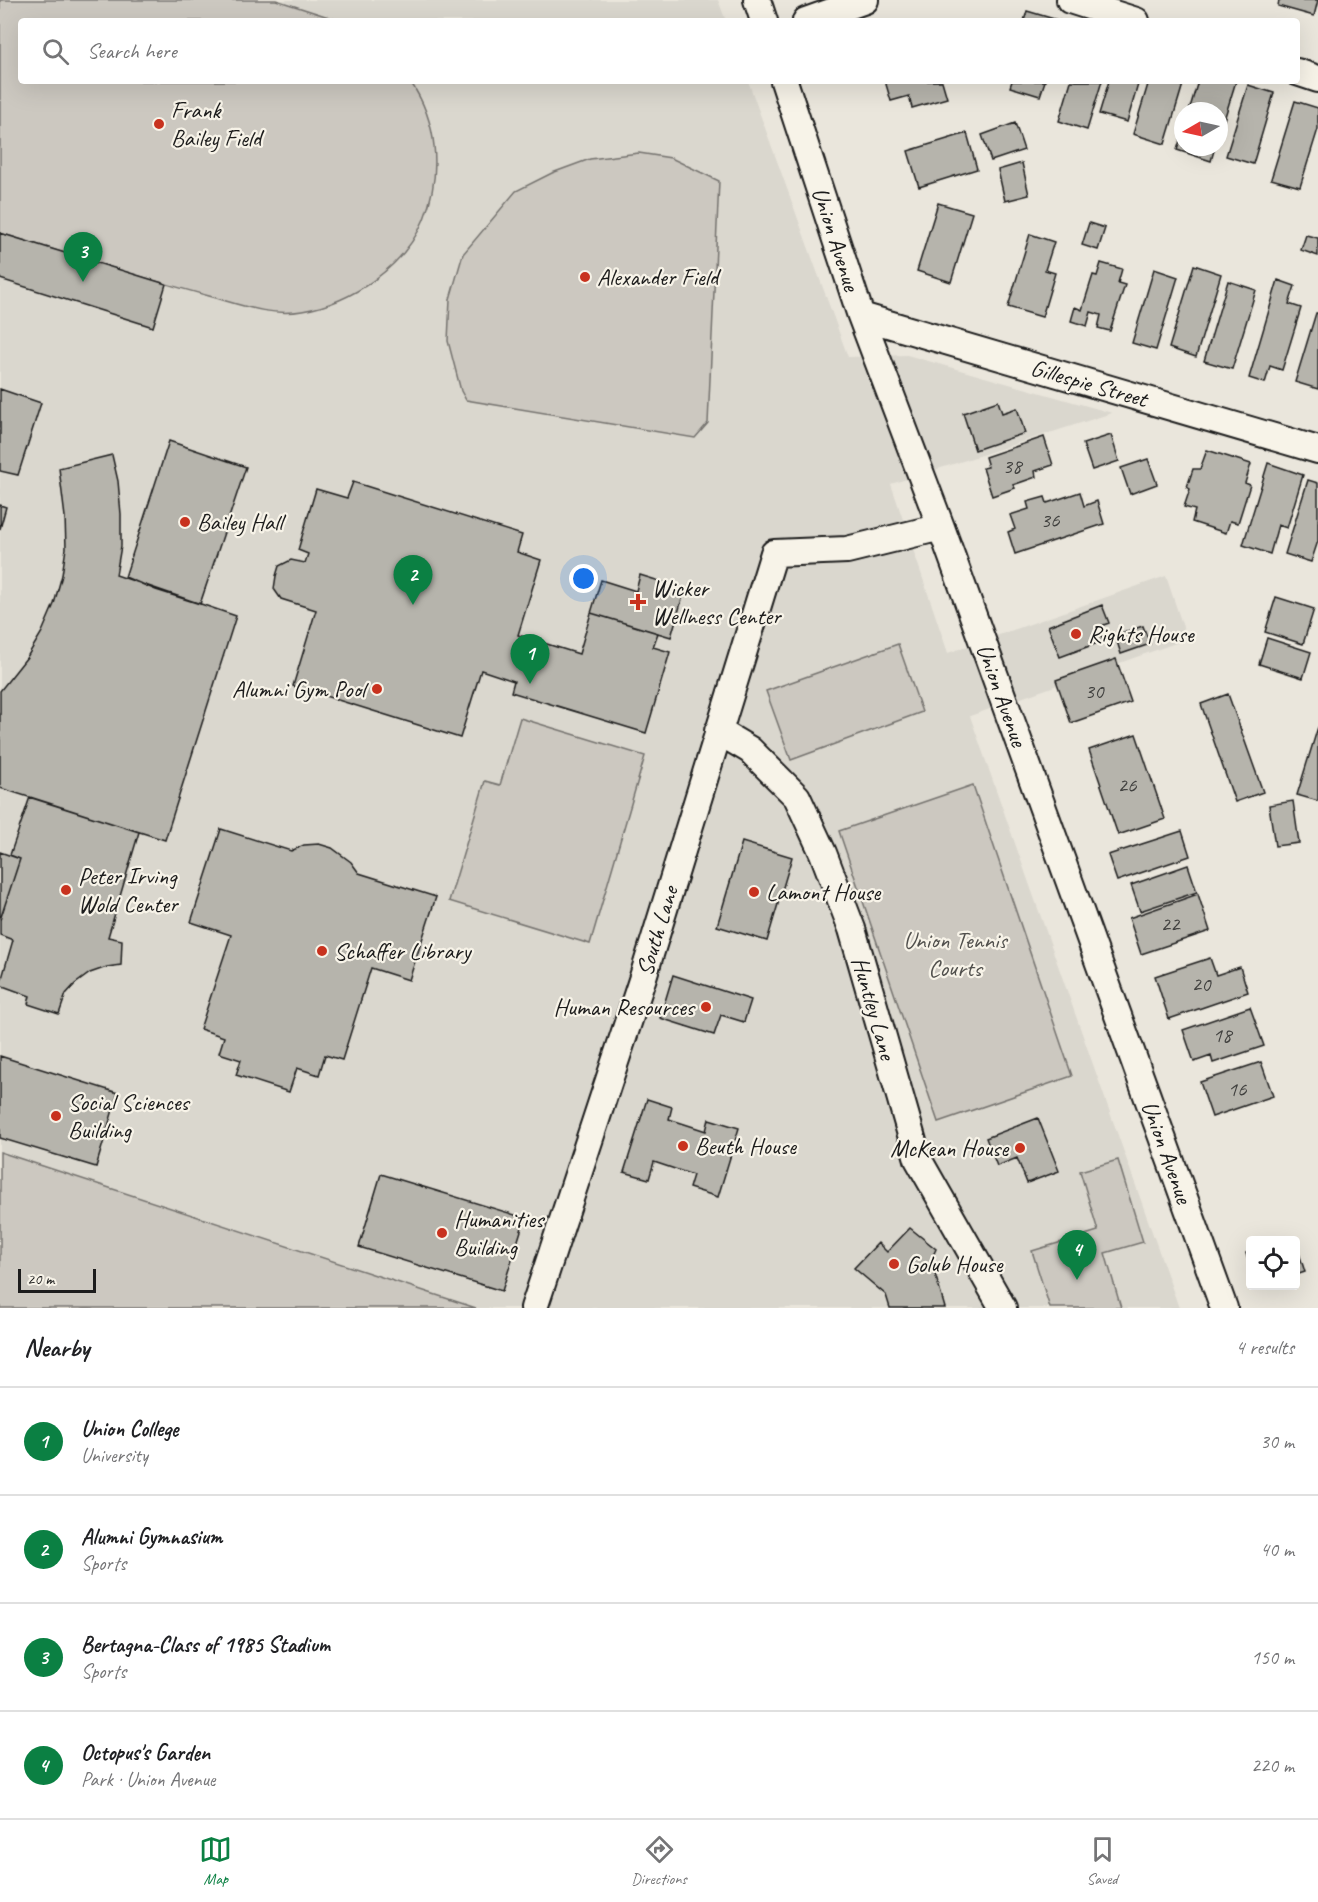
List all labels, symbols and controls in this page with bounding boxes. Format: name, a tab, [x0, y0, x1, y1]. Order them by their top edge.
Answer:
search box	[18, 18, 1300, 84]
icon: search	[39, 35, 72, 68]
text: Search here	[87, 37, 177, 65]
place label: Frank Bailey Field	[171, 95, 265, 153]
north arrow	[1174, 102, 1228, 156]
marker: Frank Bailey Field	[152, 117, 166, 131]
street label: Union Avenue	[805, 183, 867, 297]
pin: 3	[64, 232, 103, 282]
place label: Alexander Field	[597, 262, 722, 292]
marker: Alexander Field	[578, 270, 592, 284]
street label: Gillespie Street	[1027, 352, 1153, 414]
house number: 38	[1003, 453, 1024, 479]
place label: Bailey Hall	[197, 507, 286, 537]
house number: 36	[1041, 507, 1060, 533]
marker: Bailey Hall	[178, 515, 192, 529]
pin: 2	[394, 556, 432, 605]
your location	[569, 564, 598, 593]
place label: Wicker Wellness Center	[652, 573, 783, 631]
marker: Wicker Wellness Center	[629, 593, 647, 611]
place label: Rights House	[1088, 619, 1196, 649]
marker: Rights House	[1069, 627, 1083, 641]
pin: 1	[510, 634, 550, 684]
street label: Union Avenue	[970, 640, 1035, 752]
place label: Alumni Gym Pool	[232, 674, 369, 704]
house number: 30	[1085, 678, 1105, 704]
marker: Alumni Gym Pool	[370, 682, 384, 696]
house number: 26	[1118, 772, 1137, 798]
place label: Peter Irving Wold Center	[78, 861, 180, 919]
place label: Lamont House	[766, 877, 882, 907]
street label: South Lane	[629, 880, 685, 979]
marker: Peter Irving Wold Center	[59, 883, 73, 897]
marker: Lamont House	[747, 885, 761, 899]
house number: 22	[1161, 911, 1181, 937]
park label: Union Tennis Courts	[903, 925, 1009, 983]
place label: Schaffer Library	[334, 936, 472, 966]
marker: Schaffer Library	[315, 944, 329, 958]
street label: Huntley Lane	[845, 953, 904, 1065]
house number: 20	[1192, 971, 1212, 997]
place label: Human Resources	[554, 992, 696, 1022]
marker: Human Resources	[699, 1000, 713, 1014]
house number: 18	[1213, 1022, 1234, 1048]
house number: 16	[1228, 1076, 1247, 1102]
place label: Social Sciences Building	[68, 1087, 191, 1145]
street label: Union Avenue	[1135, 1097, 1200, 1209]
marker: Social Sciences Building	[49, 1109, 63, 1123]
place label: Beuth House	[695, 1131, 798, 1161]
place label: McKean House	[890, 1133, 1010, 1163]
marker: Beuth House	[676, 1139, 690, 1153]
marker: McKean House	[1013, 1141, 1027, 1155]
place label: Humanities Building	[454, 1204, 546, 1262]
marker: Humanities Building	[435, 1226, 449, 1240]
pin: 4	[1058, 1230, 1096, 1280]
map controls	[1246, 1236, 1300, 1290]
button: locate	[1246, 1236, 1300, 1290]
place label: Golub House	[906, 1249, 1004, 1279]
marker: Golub House	[887, 1257, 901, 1271]
scale bar	[18, 1266, 96, 1294]
text: 20 m	[27, 1269, 54, 1289]
text: Nearby	[24, 1331, 89, 1364]
text: 4 results	[1235, 1335, 1294, 1360]
text: Union College	[81, 1415, 178, 1443]
text: 1	[39, 1429, 48, 1454]
text: 30 m	[1260, 1429, 1294, 1454]
text: University	[81, 1443, 148, 1468]
text: Alumni Gymnasium	[81, 1523, 222, 1551]
text: 2	[39, 1537, 48, 1562]
text: 40 m	[1260, 1537, 1294, 1562]
text: Sports	[81, 1551, 126, 1576]
text: Bertagna-Class of 1985 Stadium	[81, 1631, 330, 1659]
text: 3	[39, 1645, 48, 1670]
text: 150 m	[1251, 1645, 1294, 1670]
text: Sports	[81, 1659, 126, 1684]
text: Octopus's Garden	[81, 1739, 210, 1767]
text: 4	[39, 1753, 48, 1778]
text: 220 m	[1251, 1753, 1294, 1778]
text: Park · Union Avenue	[81, 1767, 215, 1792]
tab: Map	[199, 1833, 232, 1889]
tab: Directions	[631, 1833, 687, 1889]
tab: Saved	[1086, 1833, 1119, 1889]

